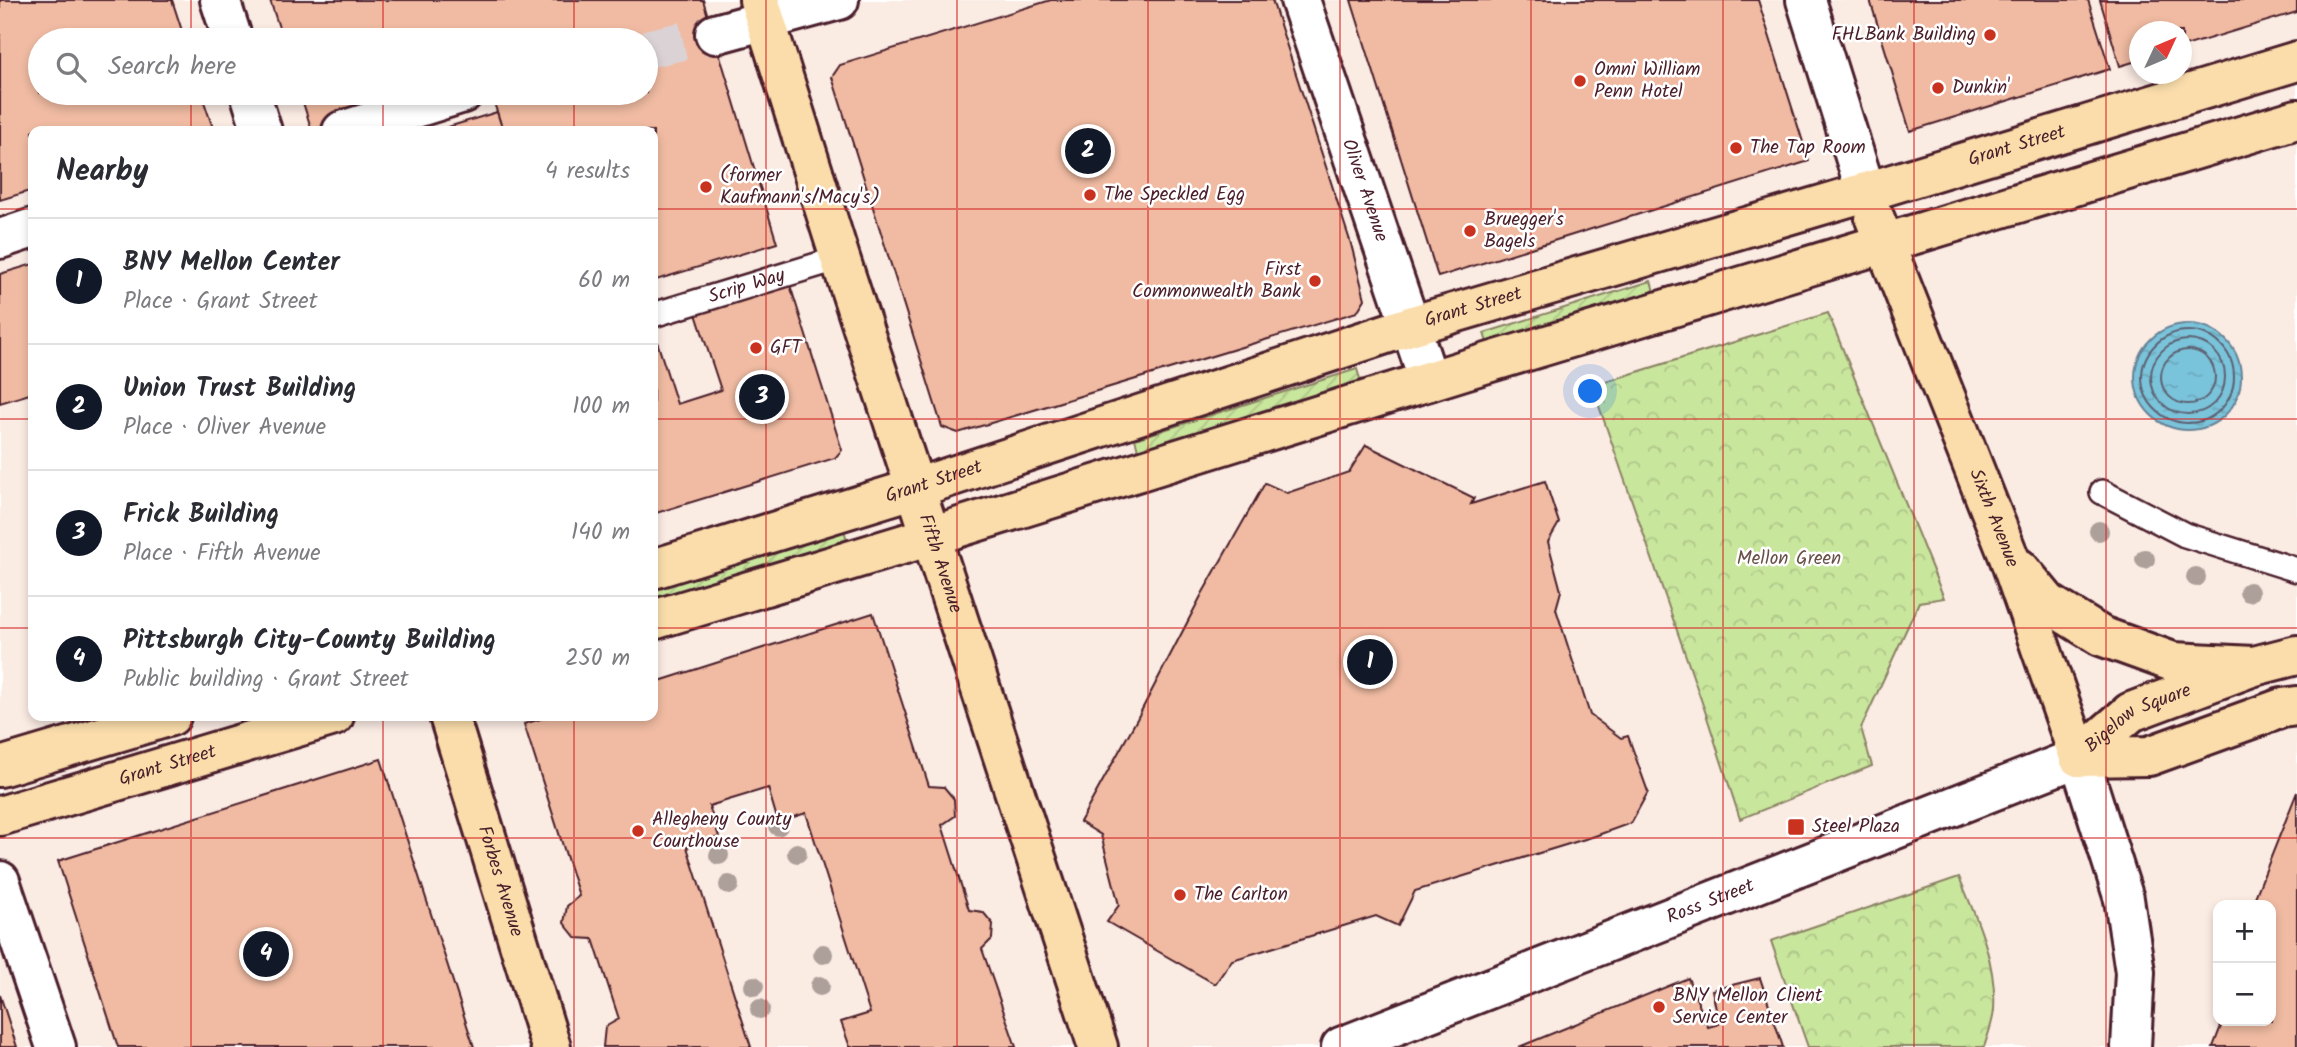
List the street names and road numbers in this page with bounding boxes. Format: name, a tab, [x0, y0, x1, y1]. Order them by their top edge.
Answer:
street label: Grant Street	[1965, 117, 2070, 175]
street label: Oliver Avenue	[1333, 135, 1396, 246]
street label: Scrip Way	[705, 260, 790, 312]
street label: Grant Street	[1421, 279, 1526, 336]
street label: Grant Street	[882, 452, 987, 512]
street label: Sixth Avenue	[1961, 465, 2027, 572]
street label: Fifth Avenue	[910, 510, 970, 618]
street label: Bigelow Square	[2078, 676, 2196, 760]
street label: Grant Street	[115, 737, 221, 795]
street label: Forbes Avenue	[469, 822, 531, 941]
street label: Ross Street	[1662, 871, 1759, 933]

